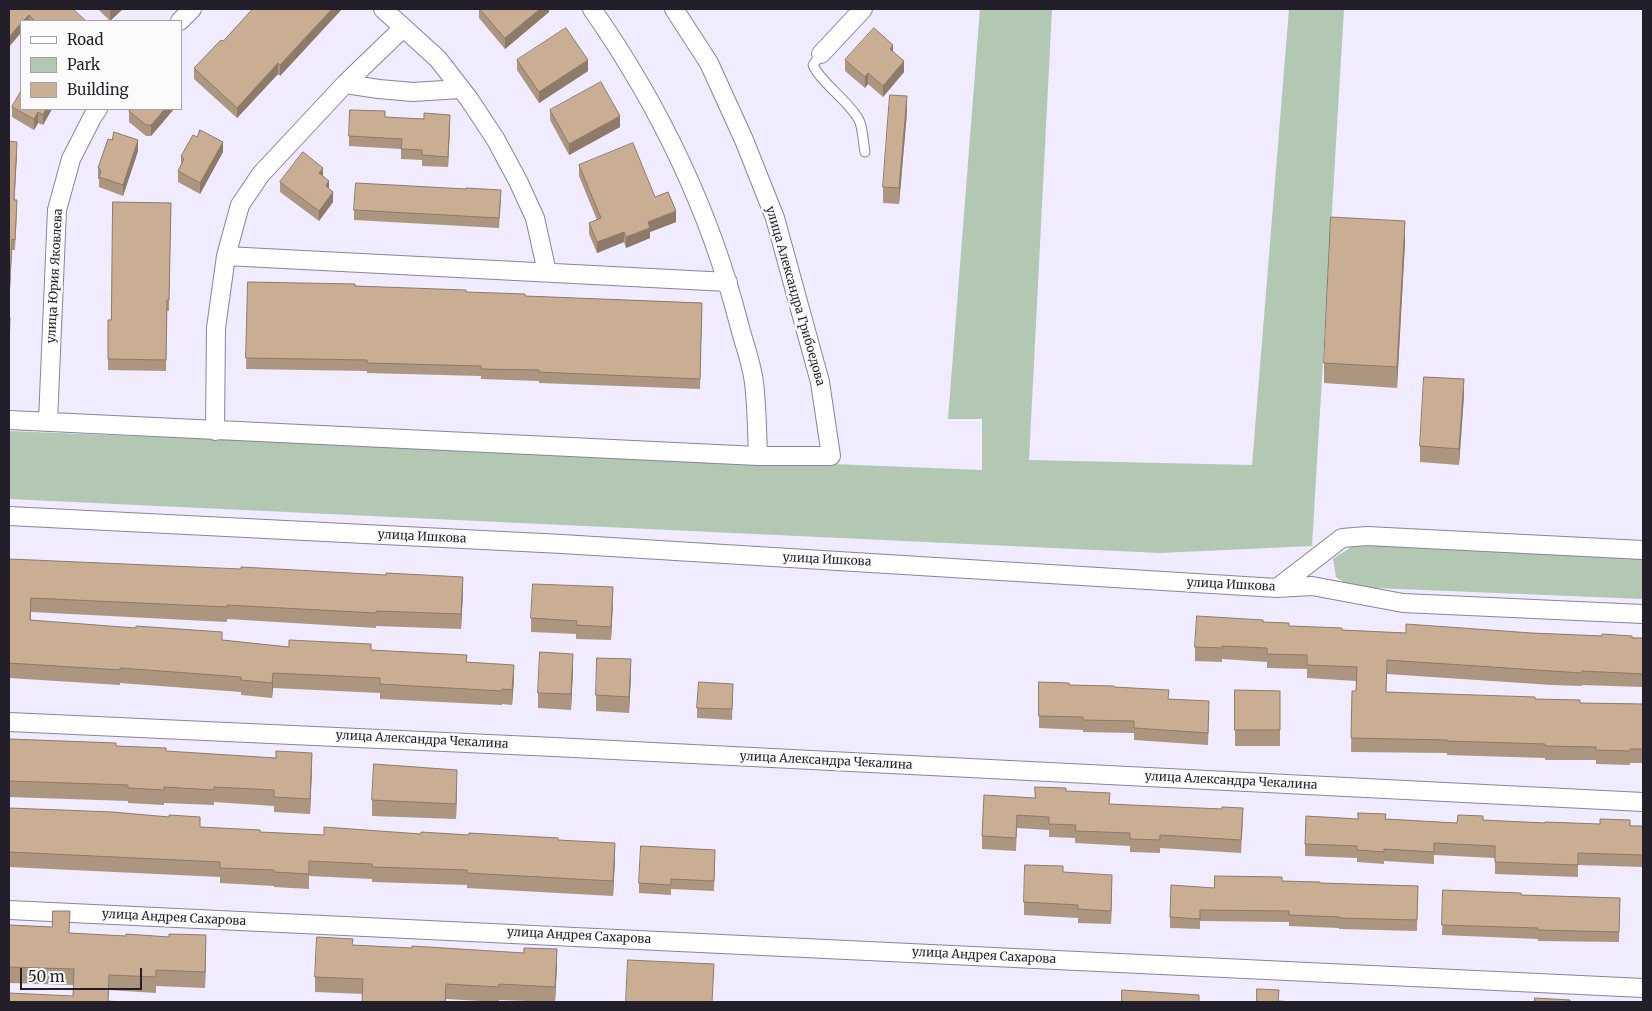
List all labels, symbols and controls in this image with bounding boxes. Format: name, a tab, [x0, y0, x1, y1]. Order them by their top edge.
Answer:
legend	[20, 20, 182, 110]
text: Road	[67, 30, 103, 49]
text: Park	[67, 55, 100, 74]
text: Building	[67, 80, 129, 99]
street label: улица Александра Грибоедова	[762, 205, 828, 387]
street label: улица Юрия Яковлева	[44, 208, 66, 344]
street label: улица Ишкова	[377, 527, 467, 547]
street label: улица Ишкова	[782, 550, 872, 570]
street label: улица Ишкова	[1186, 575, 1276, 595]
street label: улица Александра Чекалина	[335, 728, 509, 752]
street label: улица Александра Чекалина	[739, 749, 913, 773]
street label: улица Александра Чекалина	[1144, 769, 1318, 793]
street label: улица Андрея Сахарова	[102, 907, 246, 929]
street label: улица Андрея Сахарова	[507, 925, 651, 947]
street label: улица Андрея Сахарова	[912, 945, 1056, 967]
scale bar	[22, 958, 145, 990]
text: 50 m	[28, 967, 65, 986]

